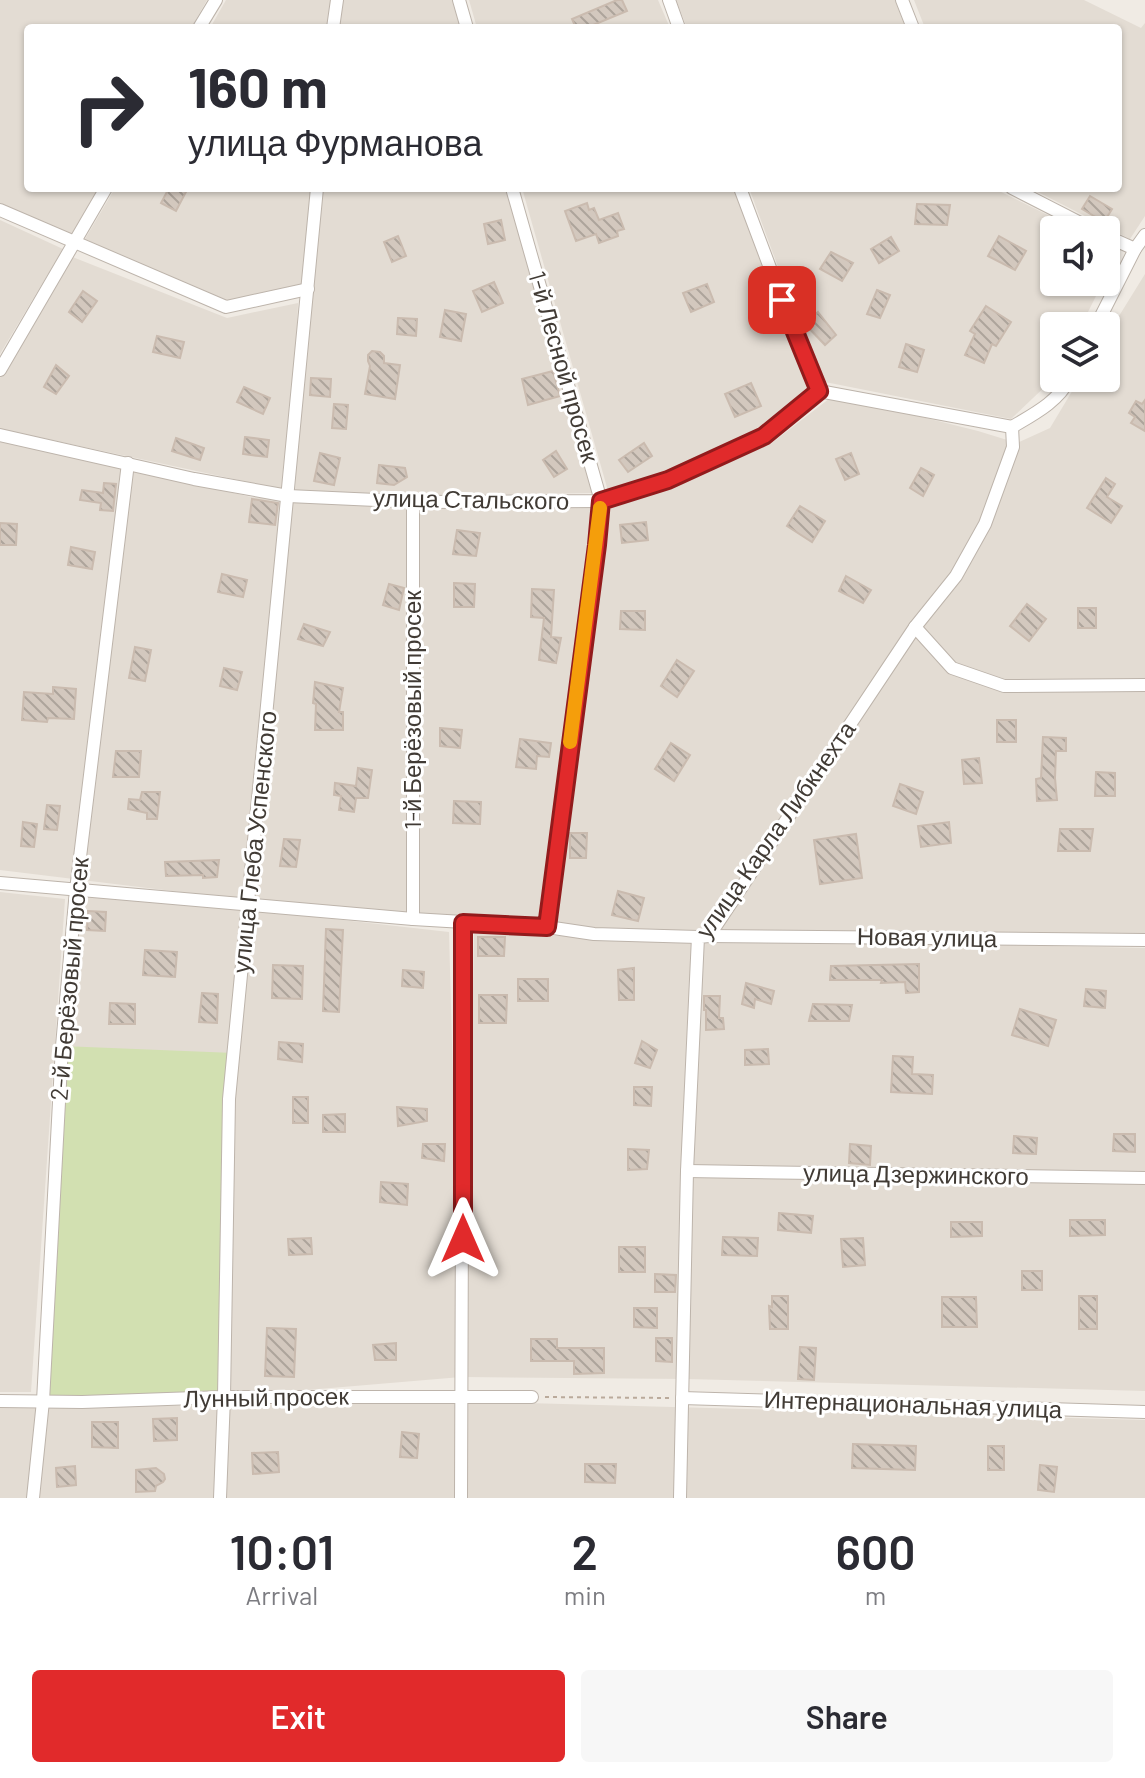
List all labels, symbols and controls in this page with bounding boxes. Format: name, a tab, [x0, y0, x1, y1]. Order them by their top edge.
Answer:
text: 160 m	[188, 52, 328, 119]
icon: right	[56, 56, 160, 160]
text: улица Фурманова	[188, 120, 483, 163]
map controls	[1040, 216, 1120, 392]
button: sound	[1040, 216, 1120, 296]
pin	[748, 266, 816, 334]
street label: 1-й Лесной просек	[523, 268, 606, 466]
icon: arrive	[760, 278, 804, 322]
button: layers	[1040, 312, 1120, 392]
street label: улица Стальского	[373, 482, 569, 515]
street label: 1-й Берёзовый просек	[397, 590, 426, 830]
street label: улица Глеба Успенского	[225, 709, 282, 975]
street label: улица Карла Либкнехта	[689, 715, 861, 943]
street label: 2-й Берёзовый просек	[43, 856, 94, 1102]
street label: Новая улица	[857, 921, 998, 952]
street label: улица Дзержинского	[803, 1157, 1029, 1190]
position arrow	[421, 1197, 505, 1281]
street label: Лунный просек	[183, 1381, 349, 1412]
street label: Интернациональная улица	[763, 1384, 1063, 1423]
text: 10:01	[230, 1522, 334, 1580]
text: 2	[572, 1522, 598, 1580]
text: 600	[835, 1522, 915, 1580]
text: Arrival	[246, 1579, 318, 1610]
text: min	[564, 1579, 606, 1610]
text: m	[865, 1579, 886, 1610]
button: Exit	[32, 1670, 565, 1762]
button: Share	[581, 1670, 1113, 1762]

